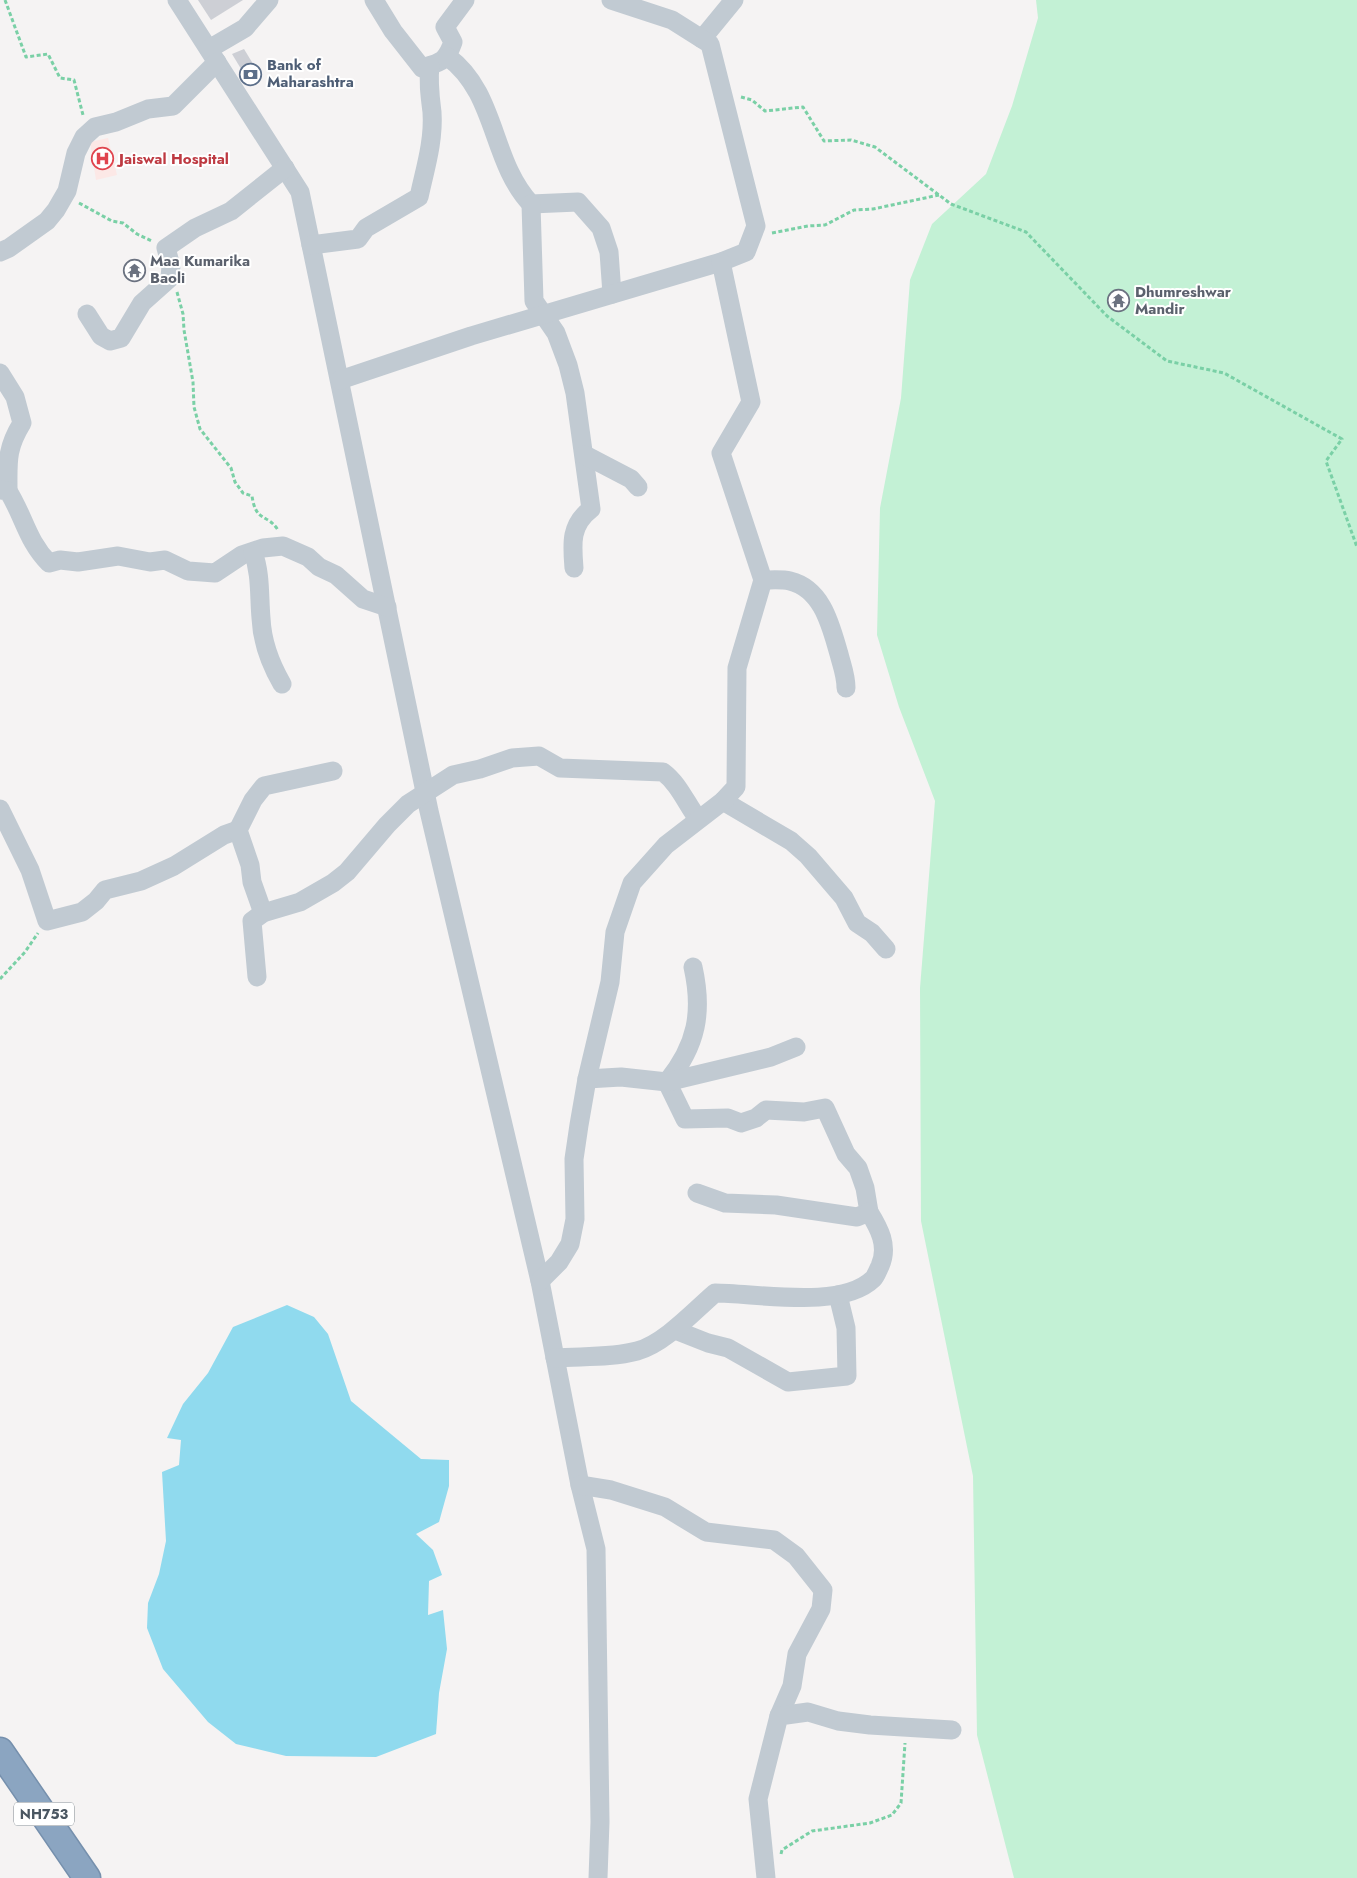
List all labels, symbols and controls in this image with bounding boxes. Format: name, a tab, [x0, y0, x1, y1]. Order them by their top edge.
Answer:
place label: Bank of Maharashtra	[267, 54, 354, 93]
bank icon: Bank of Maharashtra	[239, 62, 263, 86]
hospital icon: Jaiswal Hospital	[91, 147, 115, 171]
place label: Jaiswal Hospital	[116, 148, 229, 170]
place label: Maa Kumarika Baoli	[150, 250, 250, 289]
temple icon: Maa Kumarika Baoli	[122, 258, 146, 282]
place label: Dhumreshwar Mandir	[1135, 281, 1232, 320]
temple icon: Dhumreshwar Mandir	[1107, 289, 1131, 313]
road number: NH753	[14, 1802, 74, 1826]

